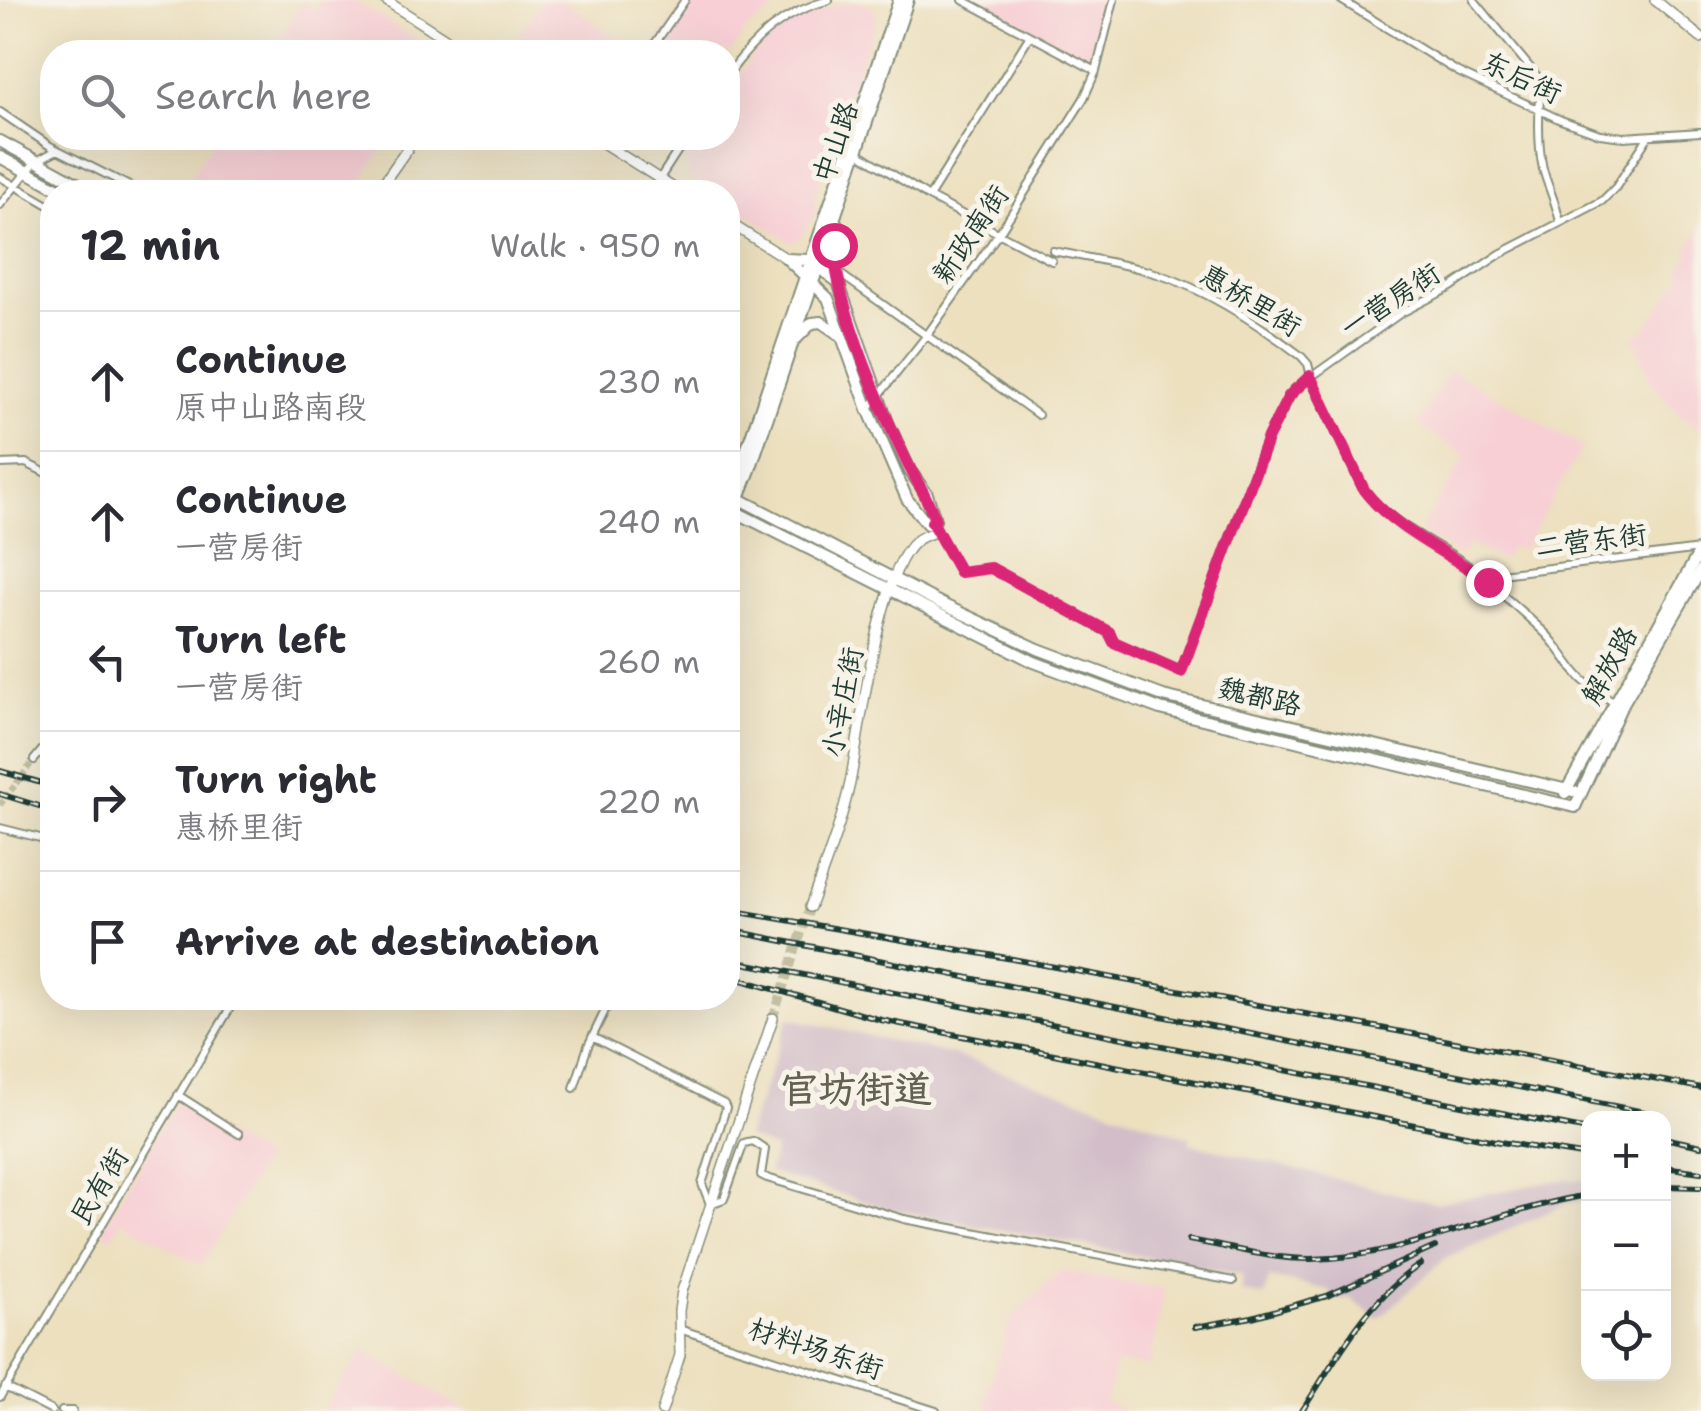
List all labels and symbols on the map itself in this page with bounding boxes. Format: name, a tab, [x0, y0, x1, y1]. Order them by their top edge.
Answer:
street label: 东后街	[1476, 42, 1568, 112]
street label: 中山路	[803, 96, 867, 188]
street label: 新政南街	[923, 177, 1017, 291]
route start	[812, 223, 858, 269]
street label: 一营房街	[1333, 254, 1447, 346]
street label: 惠桥里街	[1193, 255, 1309, 345]
street label: 二营东街	[1533, 514, 1649, 566]
route end	[1466, 560, 1512, 606]
street label: 解放路	[1572, 619, 1646, 711]
street label: 小辛庄街	[813, 643, 871, 761]
street label: 魏都路	[1215, 668, 1305, 724]
district label: 官坊街道	[780, 1063, 932, 1114]
street label: 民有街	[61, 1140, 137, 1232]
street label: 材料场东街	[744, 1308, 888, 1388]

